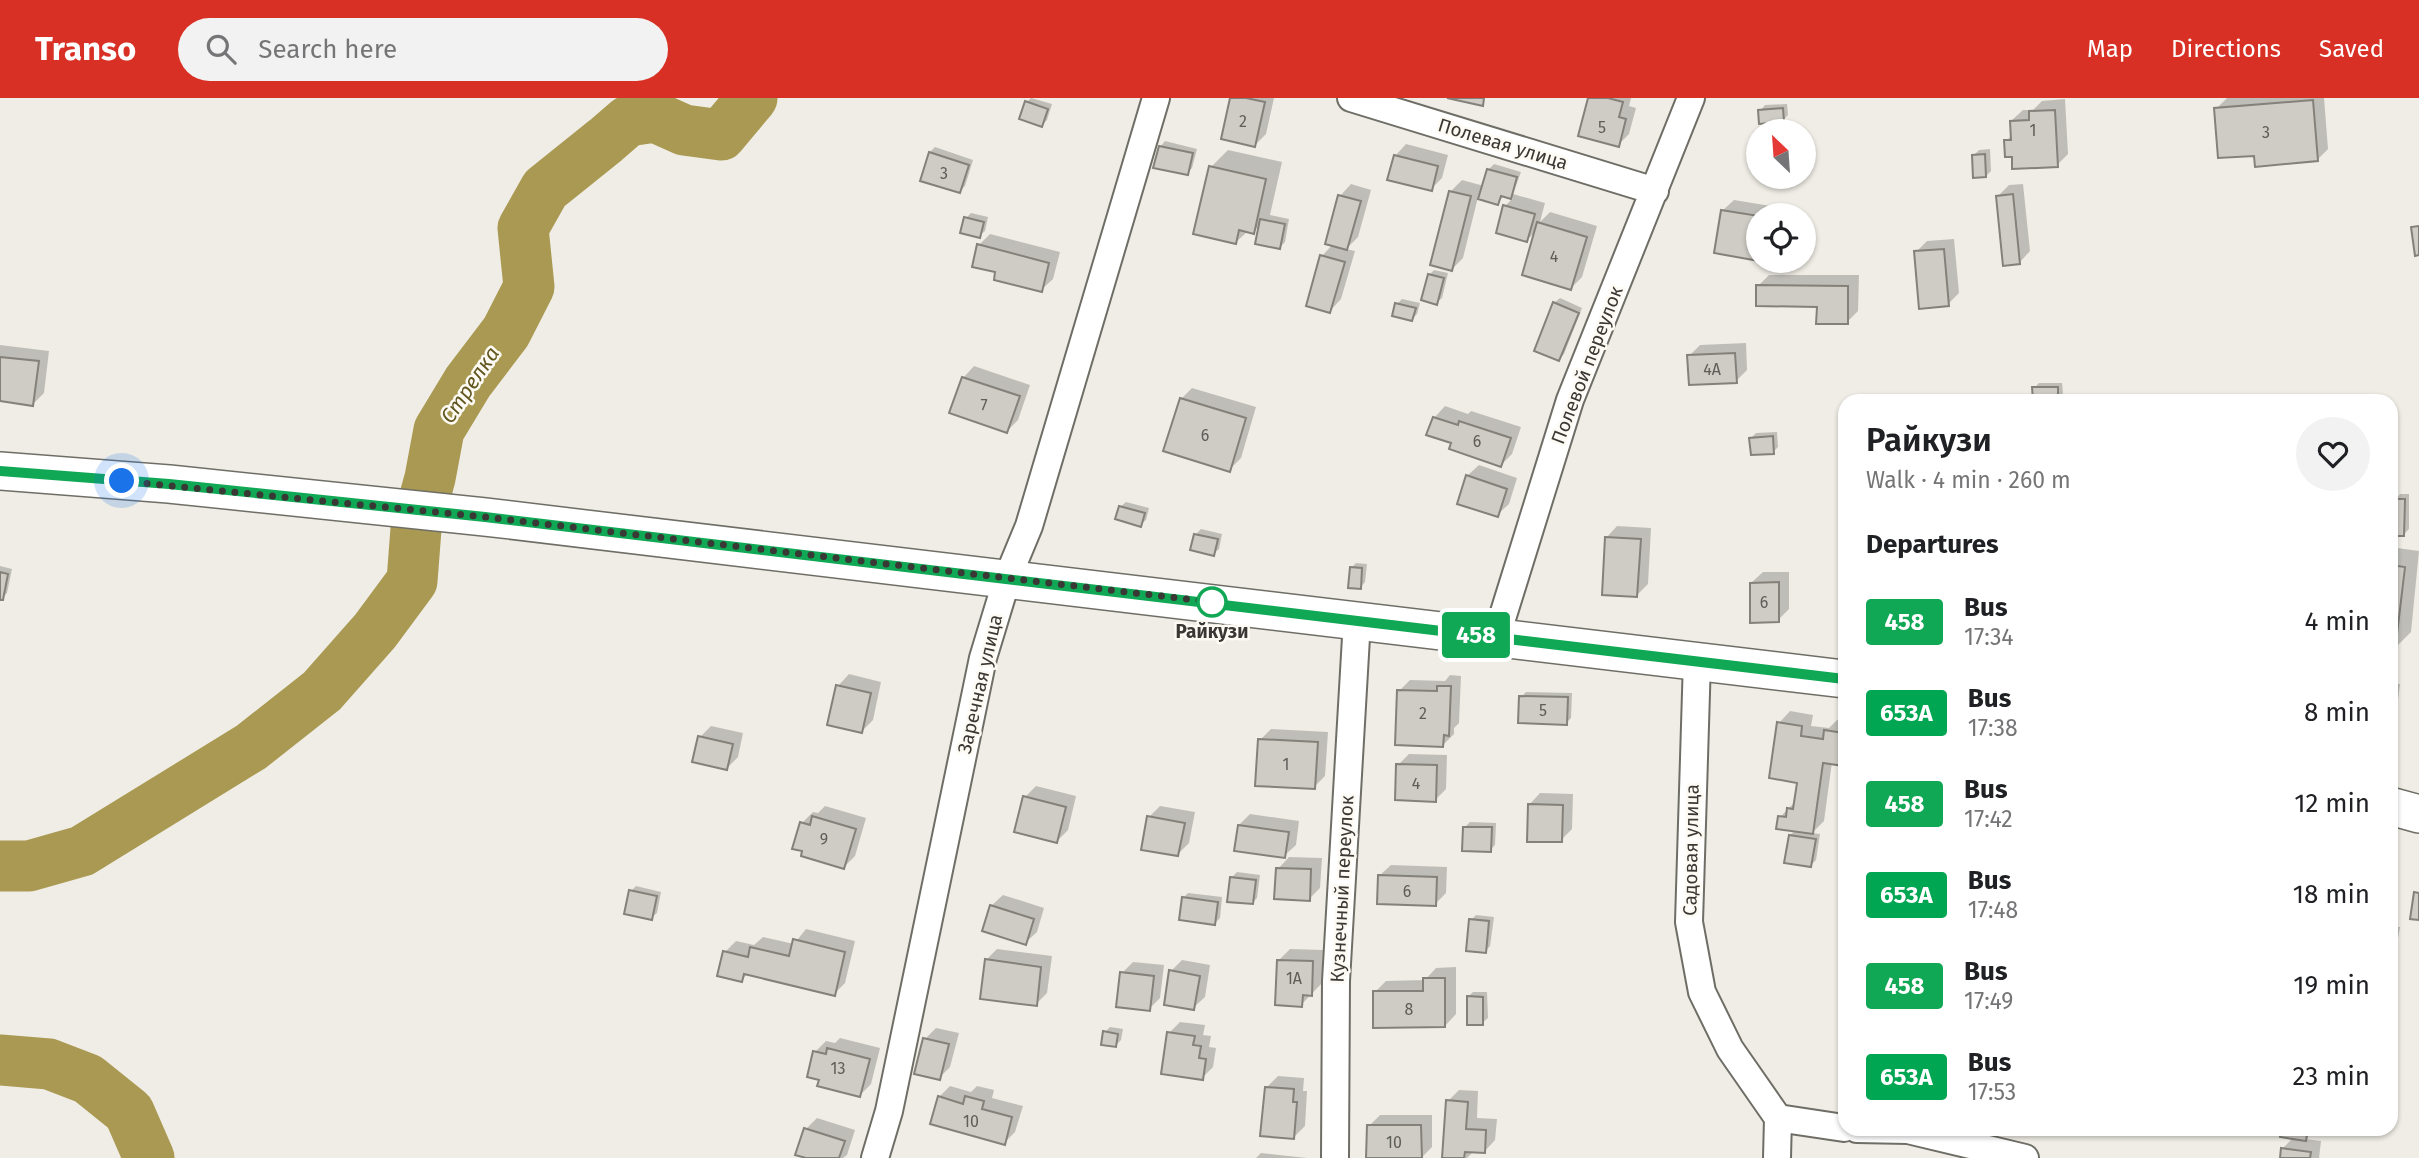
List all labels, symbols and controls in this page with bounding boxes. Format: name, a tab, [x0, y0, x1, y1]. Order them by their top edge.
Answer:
search box	[178, 18, 668, 81]
text: Transo	[35, 29, 136, 69]
icon: search	[202, 30, 240, 68]
text: Search here	[258, 34, 397, 65]
text: Map	[2087, 35, 2133, 63]
text: Directions	[2171, 35, 2281, 63]
text: Saved	[2319, 35, 2384, 63]
house number: 2	[1239, 112, 1247, 131]
street label: Полевая улица	[1435, 113, 1571, 175]
house number: 5	[1598, 118, 1606, 137]
north arrow	[1746, 119, 1816, 189]
map controls	[1746, 119, 1816, 273]
house number: 1	[2030, 121, 2036, 140]
house number: 3	[2262, 123, 2270, 142]
house number: 3	[940, 164, 948, 183]
button: locate	[1746, 203, 1816, 273]
house number: 4	[1550, 247, 1559, 266]
street label: Полевой переулок	[1546, 283, 1628, 447]
water label: Стрелка	[435, 342, 505, 428]
house number: 4А	[1703, 360, 1722, 379]
house number: 7	[980, 396, 988, 415]
button: heart	[2296, 417, 2370, 491]
text: Райкузи	[1866, 420, 1992, 460]
house number: 6	[1201, 426, 1209, 445]
house number: 6	[1473, 432, 1481, 451]
your location	[104, 463, 139, 498]
text: Walk · 4 min · 260 m	[1866, 466, 2071, 494]
text: Departures	[1866, 529, 1999, 560]
marker: Райкузи	[1197, 587, 1227, 617]
text: Bus	[1964, 592, 2007, 623]
house number: 6	[1760, 593, 1768, 612]
text: 4 min	[2304, 606, 2370, 637]
text: 458	[1884, 608, 1925, 636]
street label: Заречная улица	[953, 612, 1007, 756]
line badge: 458	[1436, 612, 1516, 658]
place label: Райкузи	[1176, 620, 1248, 643]
text: 458	[1456, 621, 1496, 649]
text: 17:34	[1964, 623, 2014, 651]
text: Bus	[1968, 683, 2011, 714]
text: 8 min	[2304, 697, 2370, 728]
text: 653А	[1880, 699, 1933, 727]
house number: 5	[1539, 701, 1547, 720]
house number: 2	[1419, 704, 1427, 723]
text: 17:38	[1968, 714, 2018, 742]
house number: 1	[1283, 755, 1289, 774]
house number: 4	[1412, 774, 1421, 793]
text: Bus	[1964, 774, 2007, 805]
street label: Садовая улица	[1678, 784, 1704, 916]
text: 12 min	[2294, 788, 2370, 819]
text: 458	[1884, 790, 1925, 818]
street label: Кузнечный переулок	[1326, 795, 1358, 983]
text: 17:42	[1964, 805, 2013, 833]
house number: 9	[820, 830, 828, 849]
text: Bus	[1968, 865, 2011, 896]
text: 18 min	[2293, 879, 2370, 910]
text: 653А	[1880, 881, 1933, 909]
house number: 6	[1403, 882, 1411, 901]
text: 17:48	[1968, 896, 2018, 924]
text: Bus	[1964, 956, 2007, 987]
house number: 1А	[1286, 969, 1303, 988]
text: 19 min	[2293, 970, 2370, 1001]
text: 458	[1884, 972, 1925, 1000]
text: 17:49	[1964, 987, 2013, 1015]
house number: 8	[1405, 1000, 1414, 1019]
text: Bus	[1968, 1047, 2011, 1078]
house number: 13	[831, 1059, 845, 1078]
text: 23 min	[2293, 1061, 2370, 1092]
text: 653А	[1880, 1063, 1933, 1091]
text: 17:53	[1968, 1078, 2016, 1106]
house number: 10	[963, 1112, 979, 1131]
house number: 10	[1386, 1133, 1402, 1152]

